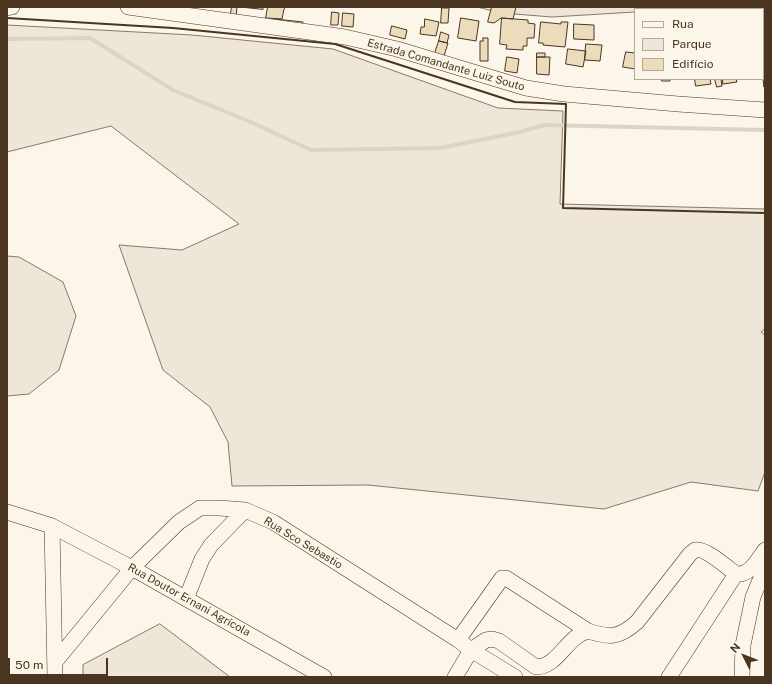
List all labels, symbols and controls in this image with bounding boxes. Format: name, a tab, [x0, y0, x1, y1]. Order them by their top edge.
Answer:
legend	[634, 8, 764, 80]
text: Rua	[672, 17, 694, 31]
street label: Estrada Comandante Luiz Souto	[366, 36, 526, 94]
text: Parque	[672, 37, 712, 51]
text: Edifício	[672, 57, 713, 71]
street label: Rua Sco Sebastio	[261, 514, 345, 572]
street label: Rua Doutor Ernani Agrícola	[125, 561, 253, 639]
north arrow	[724, 636, 764, 676]
text: N	[728, 641, 742, 655]
scale bar	[10, 650, 110, 676]
text: 50 m	[15, 658, 43, 672]

